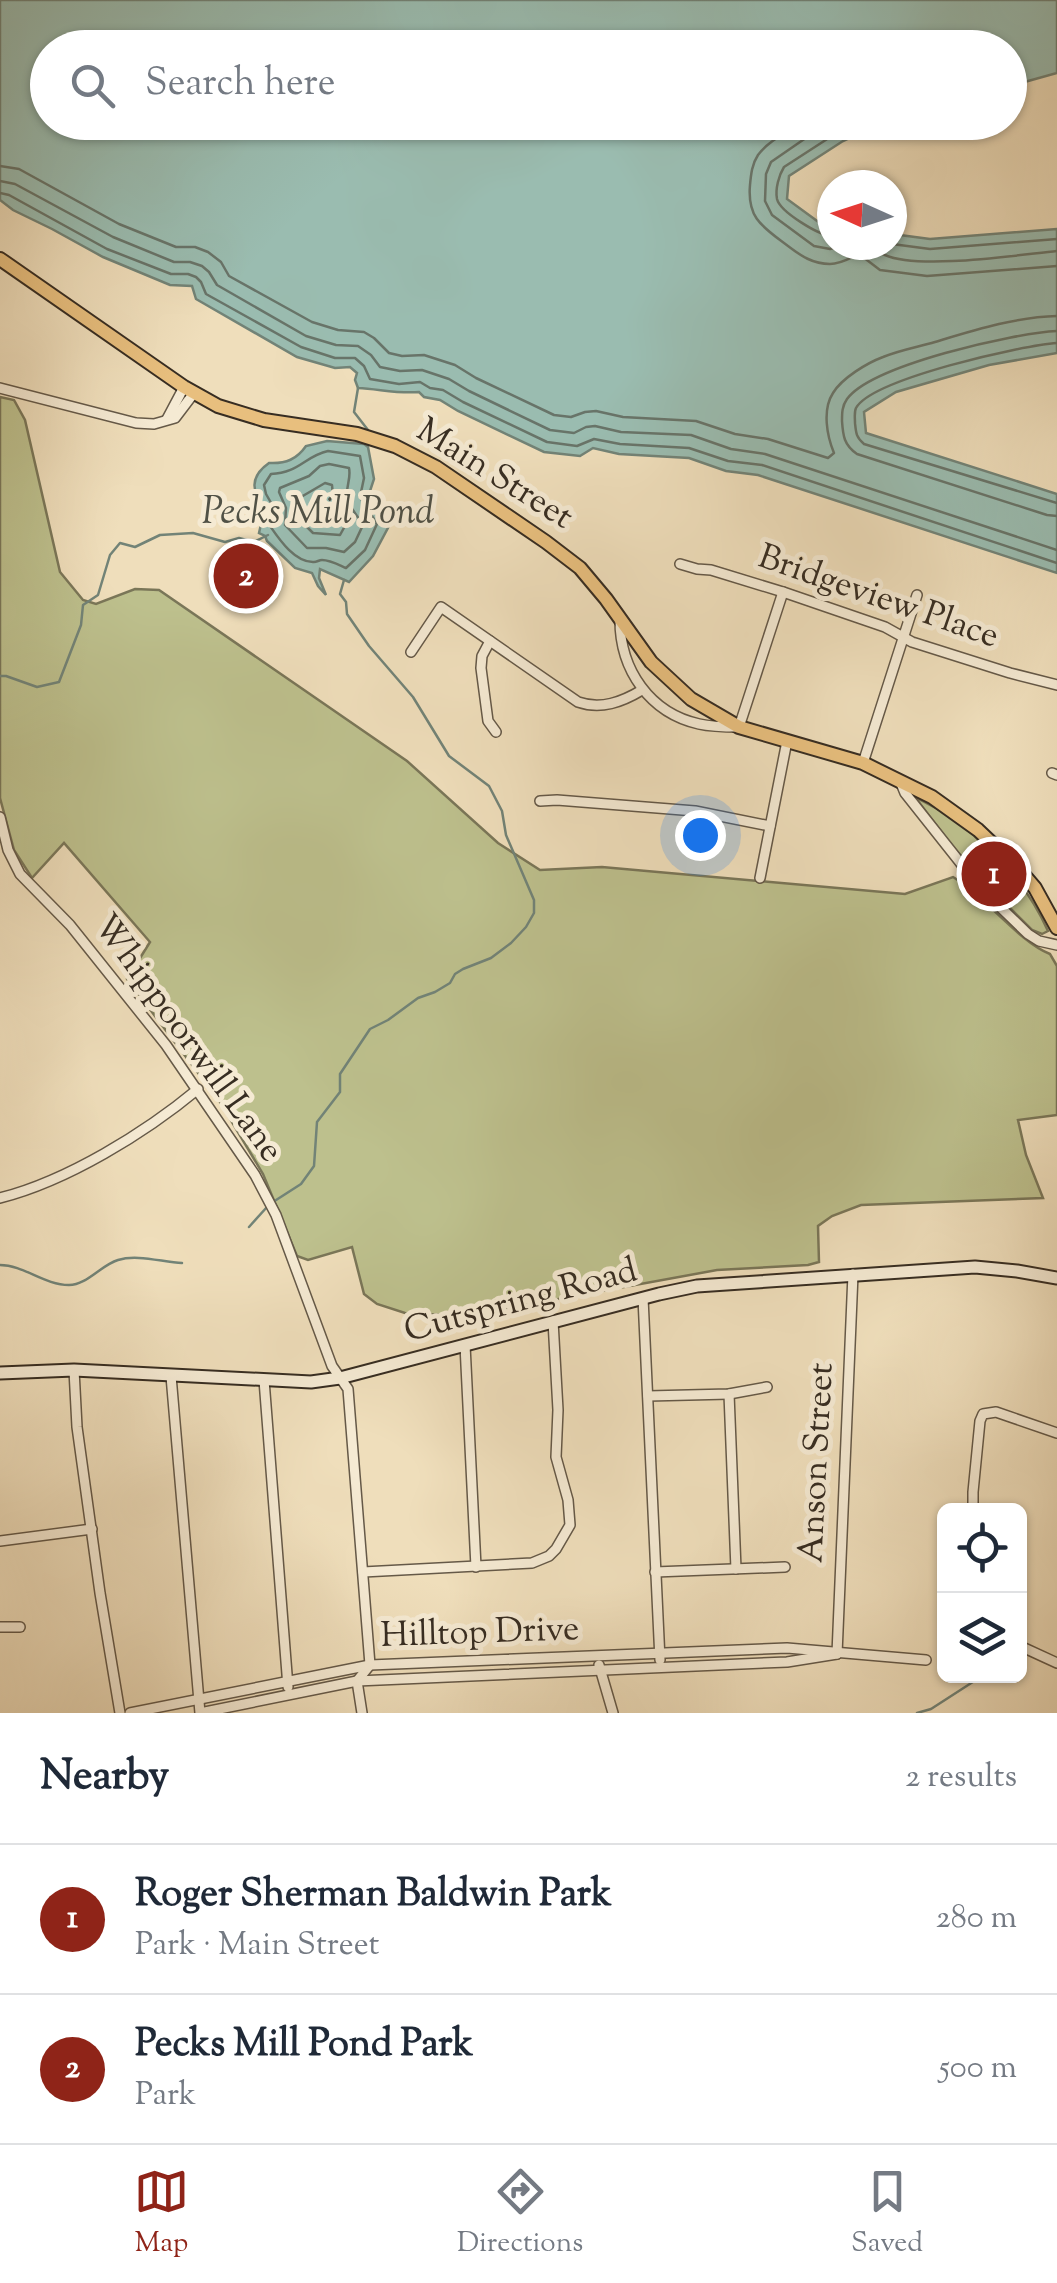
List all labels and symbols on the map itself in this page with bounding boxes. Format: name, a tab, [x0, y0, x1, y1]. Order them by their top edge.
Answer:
north arrow	[817, 170, 907, 260]
street label: Main Street	[406, 407, 582, 543]
water label: Pecks Mill Pond	[202, 487, 435, 541]
street label: Bridgeview Place	[751, 533, 1005, 663]
pin: 2	[214, 538, 278, 614]
your location	[675, 810, 726, 861]
pin: 1	[962, 836, 1026, 912]
street label: Whippoorwill Lane	[79, 904, 295, 1174]
street label: Cutspring Road	[399, 1246, 644, 1358]
street label: Anson Street	[787, 1362, 849, 1564]
street label: Hilltop Drive	[380, 1605, 580, 1663]

